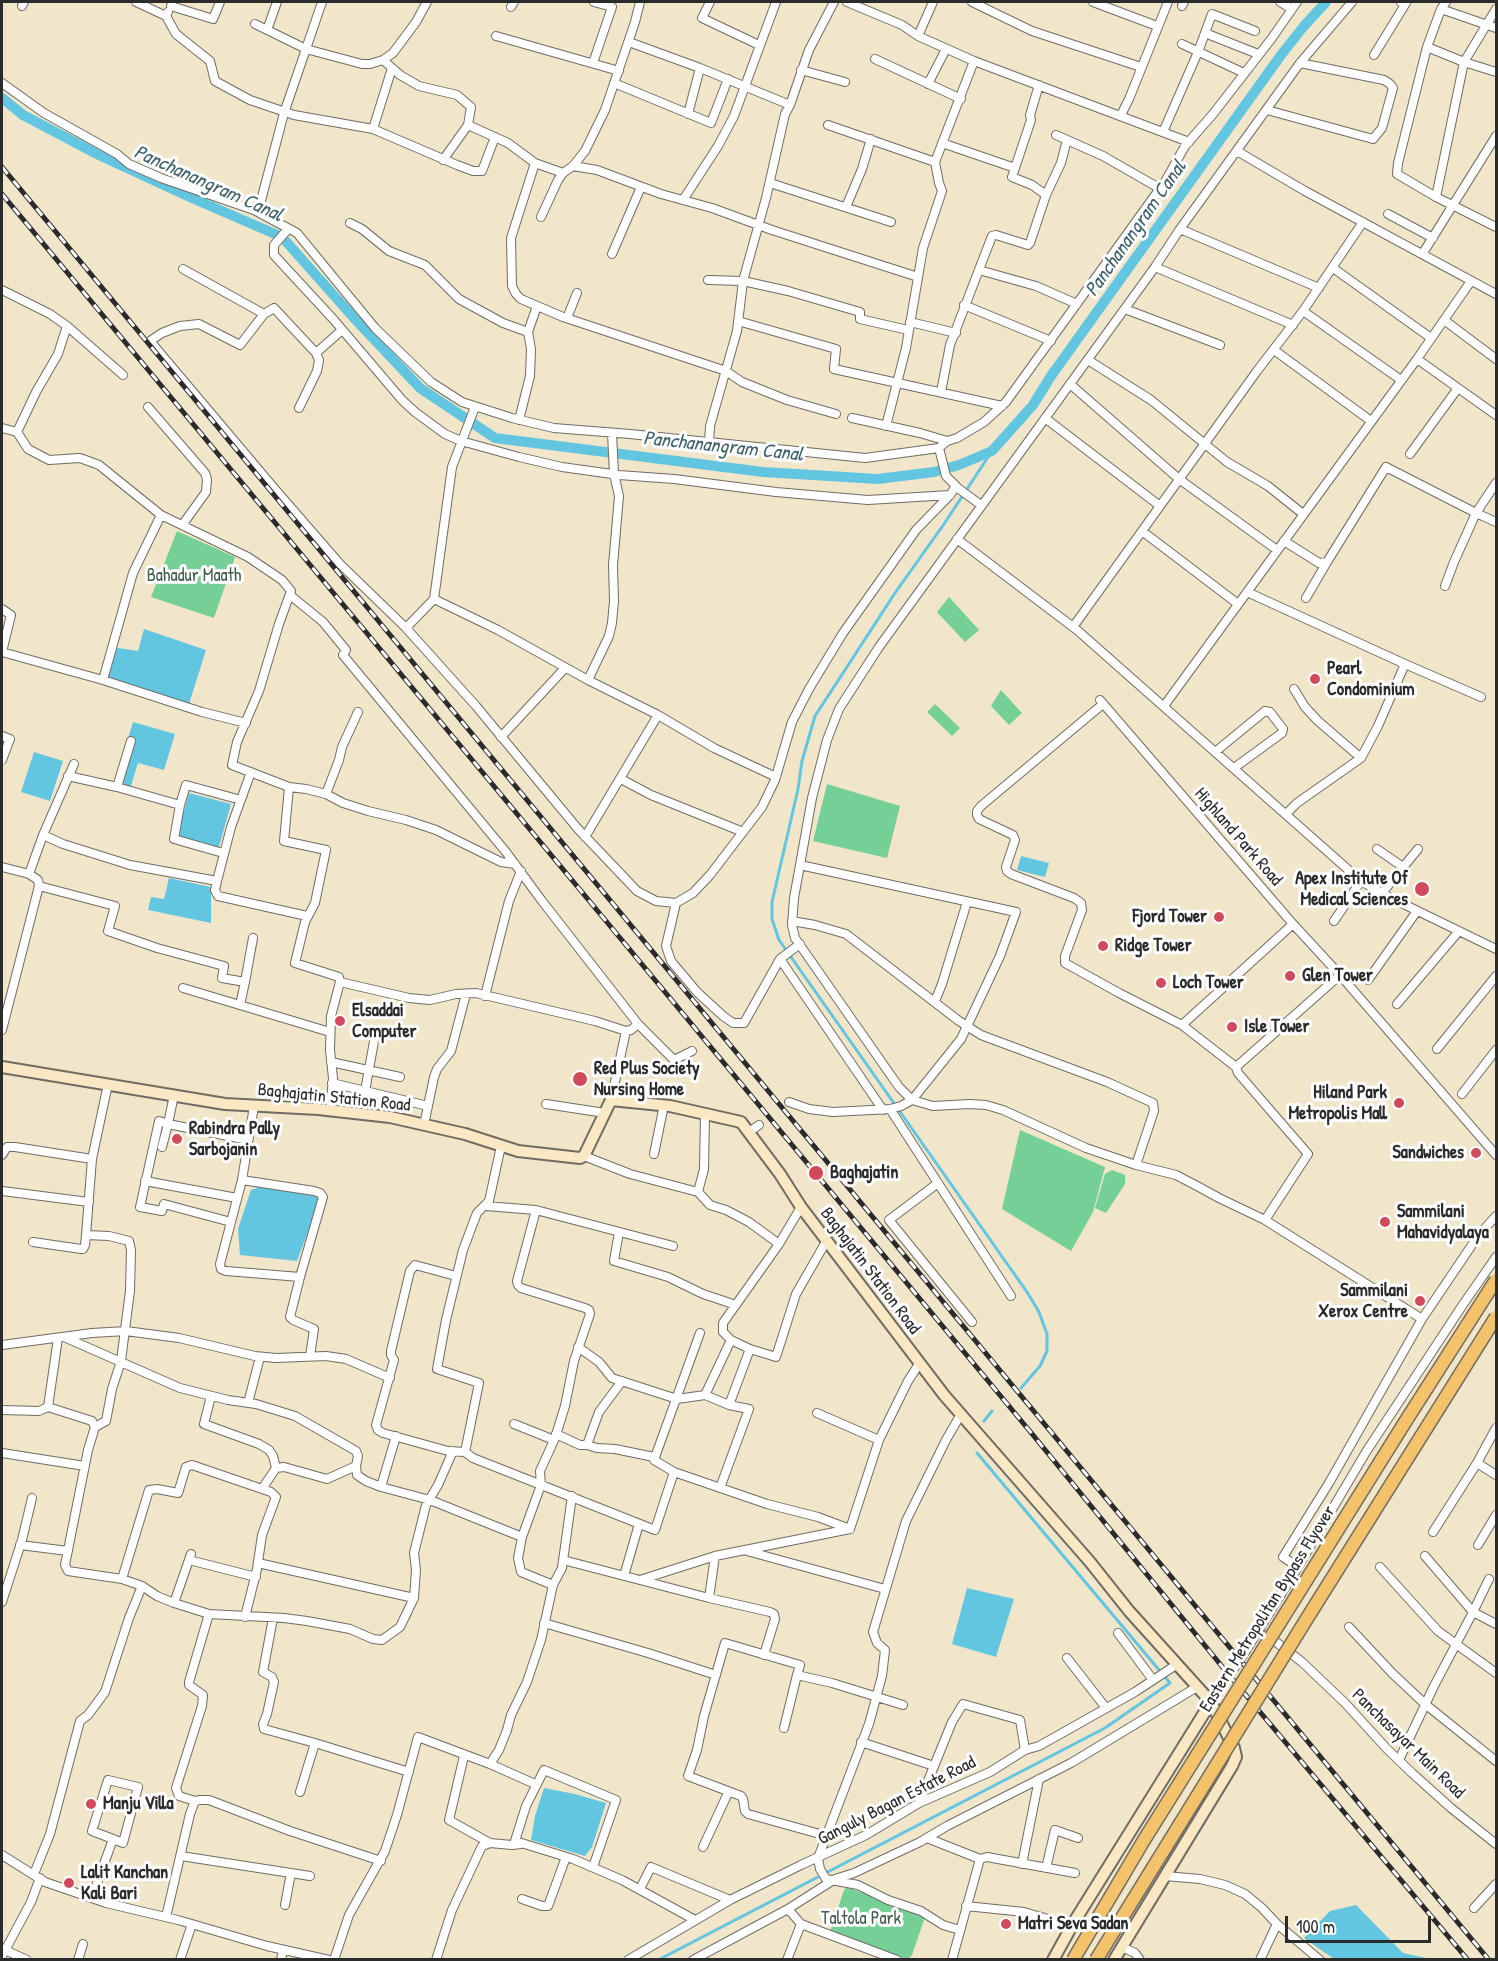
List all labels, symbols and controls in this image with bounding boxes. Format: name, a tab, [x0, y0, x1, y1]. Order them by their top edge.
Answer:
water label: Panchanangram Canal	[130, 140, 286, 228]
water label: Panchanangram Canal	[1080, 157, 1192, 301]
water label: Panchanangram Canal	[642, 427, 804, 467]
park label: Bahadur Maath	[147, 565, 241, 587]
place label: Pearl Condominium	[1327, 658, 1414, 700]
marker: Pearl Condominium	[1308, 672, 1322, 686]
street label: Highland Park Road	[1190, 784, 1286, 890]
place label: Apex Institute Of Medical Sciences	[1295, 868, 1408, 910]
marker: Apex Institute Of Medical Sciences	[1413, 880, 1431, 898]
place label: Fjord Tower	[1133, 906, 1207, 928]
marker: Fjord Tower	[1212, 910, 1226, 924]
place label: Ridge Tower	[1115, 935, 1192, 957]
marker: Ridge Tower	[1096, 939, 1110, 953]
place label: Glen Tower	[1302, 965, 1373, 987]
marker: Glen Tower	[1283, 969, 1297, 983]
place label: Loch Tower	[1173, 972, 1244, 994]
marker: Loch Tower	[1154, 976, 1168, 990]
place label: Elsaddai Computer	[352, 1000, 417, 1042]
marker: Elsaddai Computer	[333, 1014, 347, 1028]
place label: Isle Tower	[1244, 1016, 1309, 1038]
marker: Isle Tower	[1225, 1020, 1239, 1034]
place label: Red Plus Society Nursing Home	[594, 1058, 700, 1100]
marker: Red Plus Society Nursing Home	[571, 1070, 589, 1088]
street label: Baghajatin Station Road	[257, 1079, 411, 1117]
place label: Hiland Park Metropolis Mall	[1288, 1082, 1387, 1124]
marker: Hiland Park Metropolis Mall	[1392, 1096, 1406, 1110]
place label: Rabindra Pally Sarbojanin	[189, 1118, 280, 1160]
marker: Rabindra Pally Sarbojanin	[170, 1132, 184, 1146]
place label: Sandwiches	[1393, 1142, 1464, 1164]
marker: Sandwiches	[1469, 1146, 1483, 1160]
place label: Baghajatin	[830, 1162, 898, 1184]
marker: Baghajatin	[807, 1164, 825, 1182]
place label: Sammilani Mahavidyalaya	[1397, 1201, 1489, 1244]
street label: Baghajatin Station Road	[815, 1203, 925, 1339]
marker: Sammilani Mahavidyalaya	[1378, 1215, 1392, 1229]
place label: Sammilani Xerox Centre	[1318, 1280, 1408, 1322]
marker: Sammilani Xerox Centre	[1413, 1294, 1427, 1308]
street label: Eastern Metropolitan Bypass Flyover	[1195, 1502, 1341, 1716]
street label: Panchasayar Main Road	[1347, 1685, 1469, 1803]
street label: Ganguly Bagan Estate Road	[814, 1752, 980, 1850]
place label: Manju Villa	[103, 1793, 173, 1815]
marker: Manju Villa	[84, 1797, 98, 1811]
place label: Lalit Kanchan Kali Bari	[81, 1862, 168, 1904]
marker: Lalit Kanchan Kali Bari	[62, 1876, 76, 1890]
scale bar	[1288, 1904, 1434, 1942]
park label: Taltola Park	[821, 1908, 901, 1930]
place label: Matri Seva Sadan	[1018, 1913, 1128, 1935]
text: 100 m	[1296, 1914, 1335, 1939]
marker: Matri Seva Sadan	[999, 1917, 1013, 1931]

